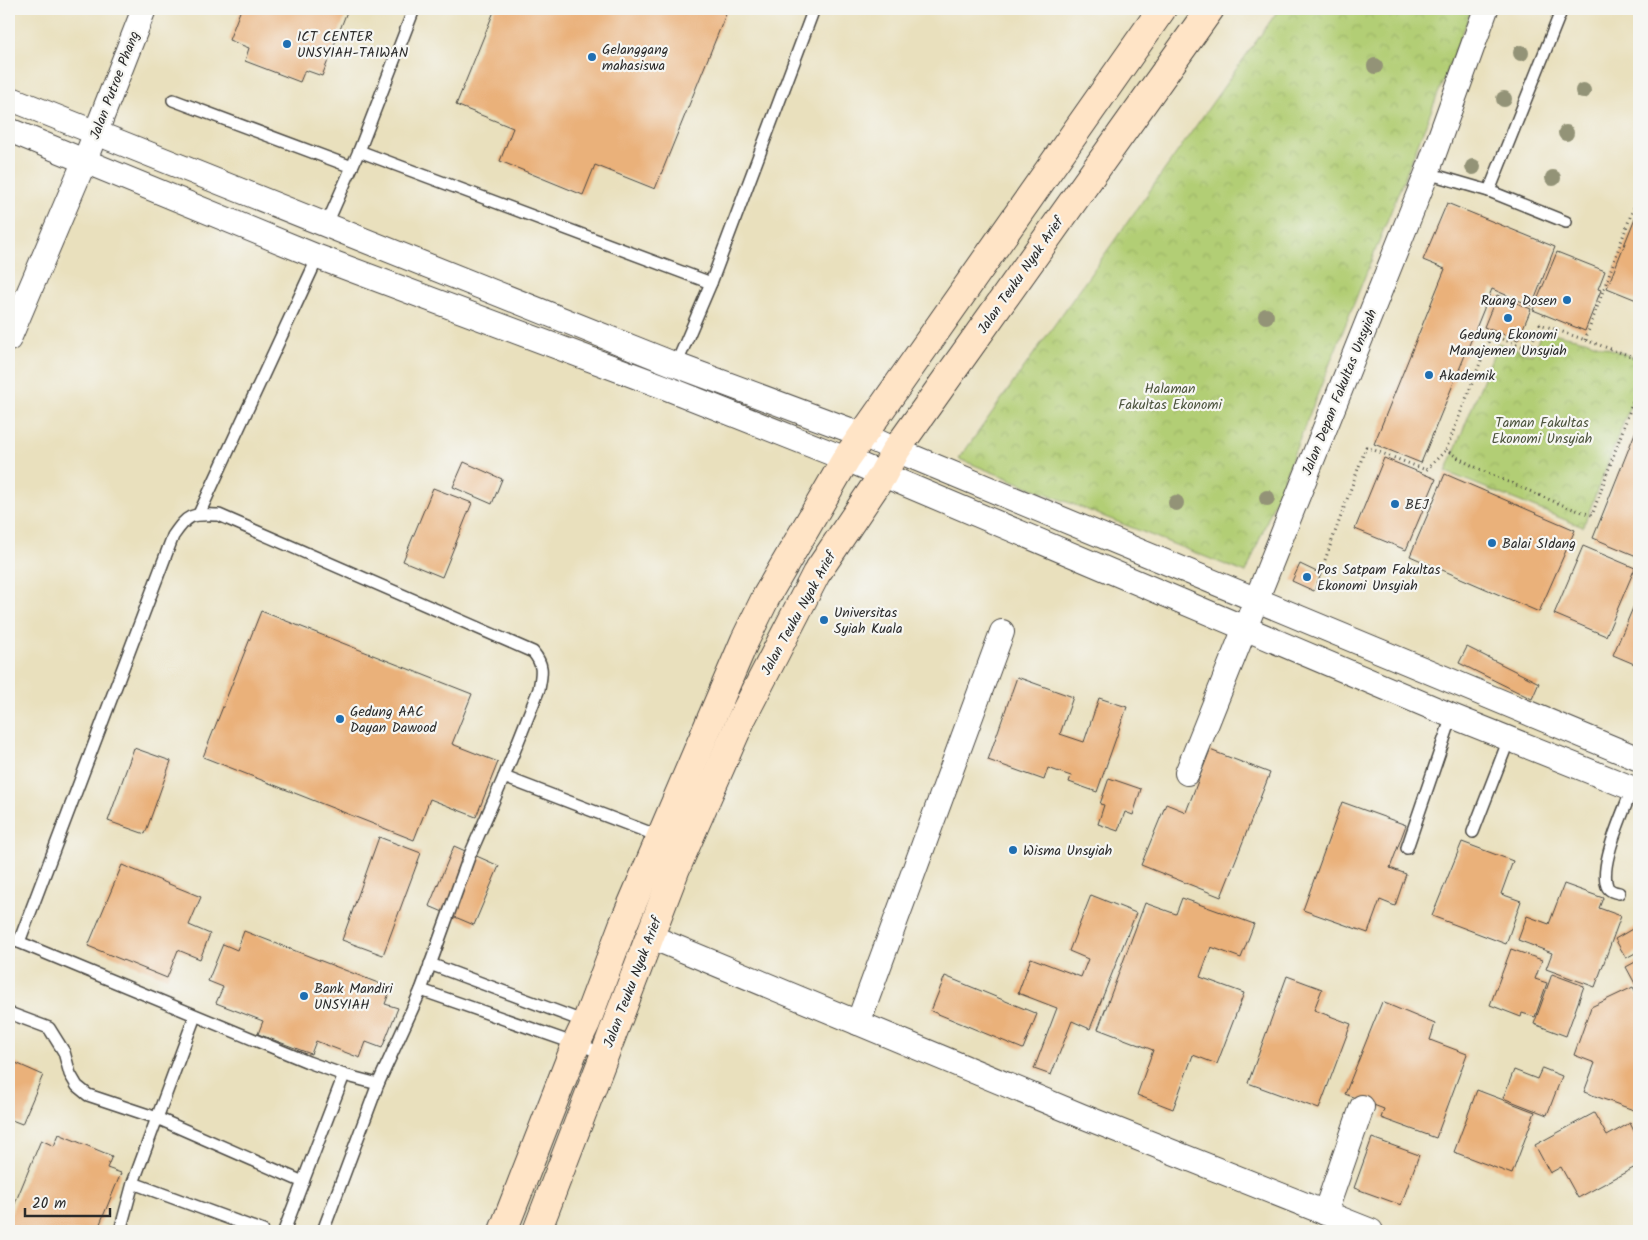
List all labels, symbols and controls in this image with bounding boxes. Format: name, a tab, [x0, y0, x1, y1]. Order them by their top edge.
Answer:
place label: ICT CENTER UNSYIAH-TAIWAN	[297, 26, 409, 64]
street label: Jalan Putroe Phang	[84, 28, 146, 143]
marker: ICT CENTER UNSYIAH-TAIWAN	[281, 38, 293, 50]
place label: Gelanggang mahasiswa	[602, 39, 668, 77]
marker: Gelanggang mahasiswa	[586, 51, 598, 63]
street label: Jalan Teuku Nyak Arief	[972, 211, 1071, 339]
place label: Ruang Dosen	[1481, 290, 1557, 312]
marker: Ruang Dosen	[1561, 294, 1573, 306]
street label: Jalan Depan Fakultas Unsyiah	[1296, 306, 1383, 479]
marker: Gedung Ekonomi Manajemen Unsyiah	[1502, 312, 1514, 324]
place label: Gedung Ekonomi Manajemen Unsyiah	[1449, 324, 1567, 362]
place label: Akademik	[1439, 365, 1495, 387]
marker: Akademik	[1423, 369, 1435, 381]
park label: Halaman Fakultas Ekonomi	[1118, 378, 1222, 416]
park label: Taman Fakultas Ekonomi Unsyiah	[1492, 412, 1592, 450]
place label: BEJ	[1405, 494, 1429, 516]
marker: BEJ	[1389, 498, 1401, 510]
place label: Balai SIdang	[1502, 533, 1576, 555]
marker: Balai SIdang	[1486, 537, 1498, 549]
street label: Jalan Teuku Nyak Arief	[756, 546, 843, 679]
place label: Pos Satpam Fakultas Ekonomi Unsyiah	[1317, 559, 1441, 597]
marker: Pos Satpam Fakultas Ekonomi Unsyiah	[1301, 571, 1313, 583]
place label: Universitas Syiah Kuala	[834, 602, 903, 640]
marker: Universitas Syiah Kuala	[818, 614, 830, 626]
place label: Gedung AAC Dayan Dawood	[350, 701, 438, 739]
marker: Gedung AAC Dayan Dawood	[334, 713, 346, 725]
place label: Wisma Unsyiah	[1023, 840, 1112, 862]
marker: Wisma Unsyiah	[1007, 844, 1019, 856]
street label: Jalan Teuku Nyak Arief	[598, 912, 669, 1051]
place label: Bank Mandiri UNSYIAH	[314, 978, 393, 1016]
marker: Bank Mandiri UNSYIAH	[298, 990, 310, 1002]
scale bar	[25, 1185, 110, 1217]
text: 20 m	[32, 1192, 66, 1216]

